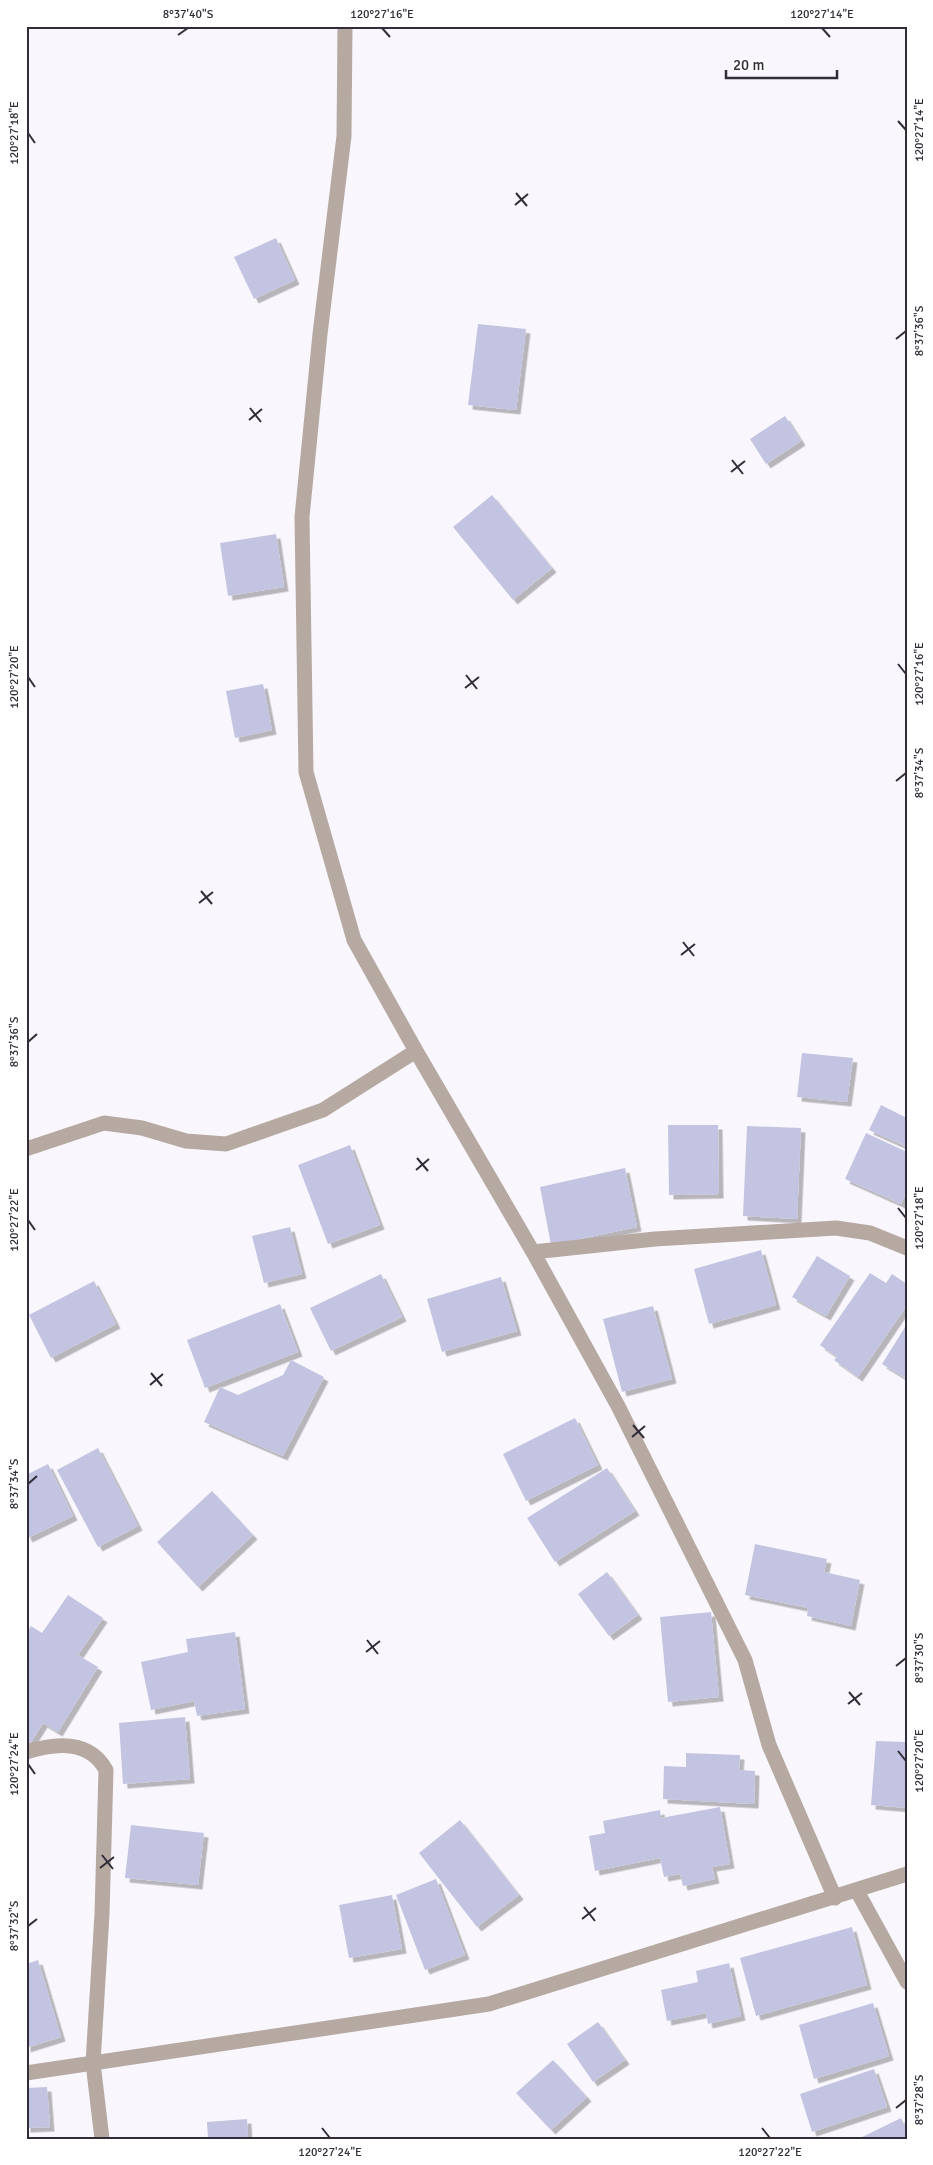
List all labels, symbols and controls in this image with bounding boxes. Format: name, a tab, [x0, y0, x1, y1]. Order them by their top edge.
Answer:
text: 8°37'40"S	[163, 7, 214, 22]
text: 120°27'16"E	[350, 7, 414, 22]
text: 120°27'14"E	[790, 7, 854, 22]
scale bar	[726, 48, 837, 80]
text: 20 m	[733, 56, 764, 74]
text: 120°27'14"E	[912, 98, 927, 162]
text: 120°27'18"E	[7, 101, 22, 165]
text: 8°37'36"S	[912, 305, 927, 356]
text: 120°27'16"E	[912, 642, 927, 706]
text: 120°27'20"E	[7, 645, 22, 709]
text: 8°37'34"S	[912, 747, 927, 798]
text: 8°37'36"S	[7, 1016, 22, 1067]
text: 120°27'18"E	[912, 1186, 927, 1250]
text: 120°27'22"E	[7, 1188, 22, 1252]
text: 8°37'34"S	[7, 1458, 22, 1509]
text: 8°37'30"S	[912, 1632, 927, 1683]
text: 120°27'20"E	[912, 1729, 927, 1793]
text: 120°27'24"E	[7, 1732, 22, 1796]
text: 8°37'32"S	[7, 1900, 22, 1951]
text: 8°37'28"S	[912, 2074, 927, 2125]
text: 120°27'24"E	[298, 2145, 362, 2160]
text: 120°27'22"E	[738, 2145, 802, 2160]

